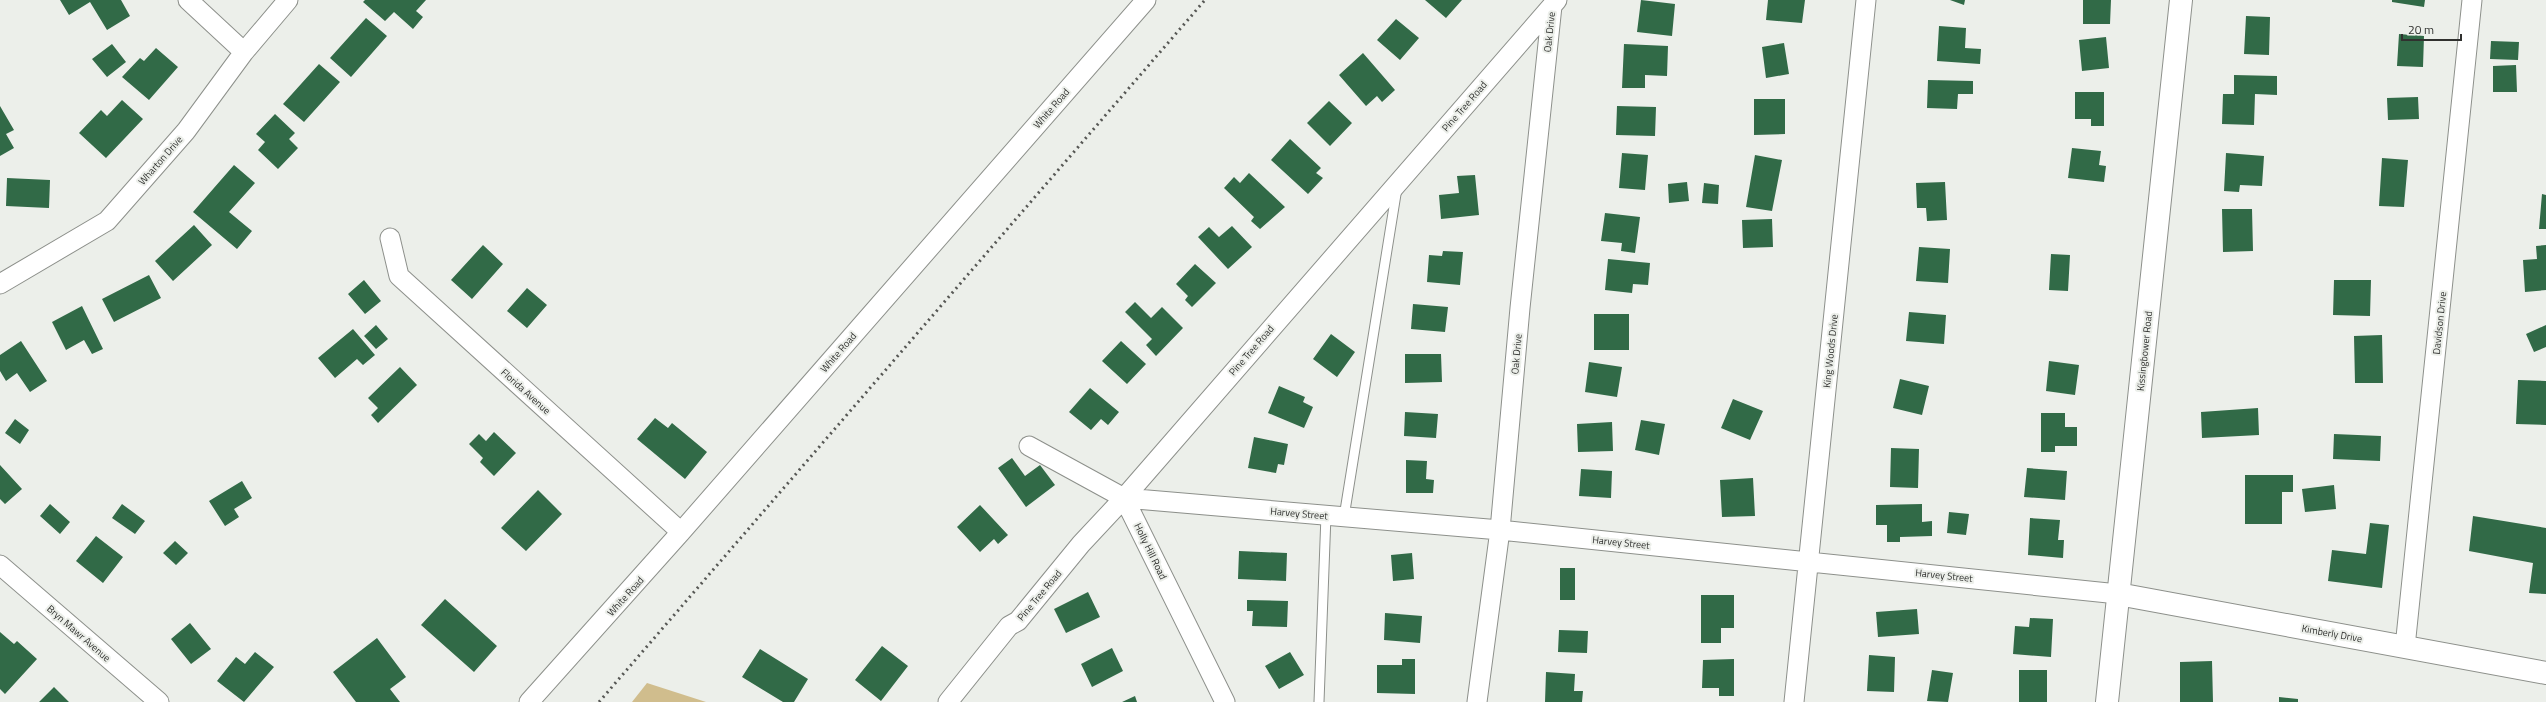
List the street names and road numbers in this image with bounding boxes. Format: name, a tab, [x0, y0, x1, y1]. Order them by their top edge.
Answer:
street label: Oak Drive	[1540, 11, 1559, 53]
street label: Pine Tree Road	[1438, 78, 1491, 135]
street label: White Road	[1030, 85, 1073, 132]
street label: Wharton Drive	[135, 132, 186, 188]
street label: Davidson Drive	[2429, 291, 2450, 355]
street label: Kissingbower Road	[2133, 310, 2156, 392]
street label: King Woods Drive	[1819, 314, 1842, 389]
street label: Pine Tree Road	[1225, 322, 1278, 379]
street label: White Road	[817, 329, 860, 376]
street label: Oak Drive	[1507, 333, 1526, 375]
street label: Florida Avenue	[498, 365, 554, 418]
street label: Harvey Street	[1270, 504, 1329, 524]
street label: Holly Hill Road	[1130, 520, 1171, 582]
street label: Harvey Street	[1591, 532, 1651, 553]
street label: Harvey Street	[1914, 565, 1974, 586]
street label: Pine Tree Road	[1014, 567, 1065, 624]
street label: White Road	[603, 573, 647, 620]
street label: Bryn Mawr Avenue	[44, 601, 114, 665]
street label: Kimberly Drive	[2300, 621, 2363, 646]

